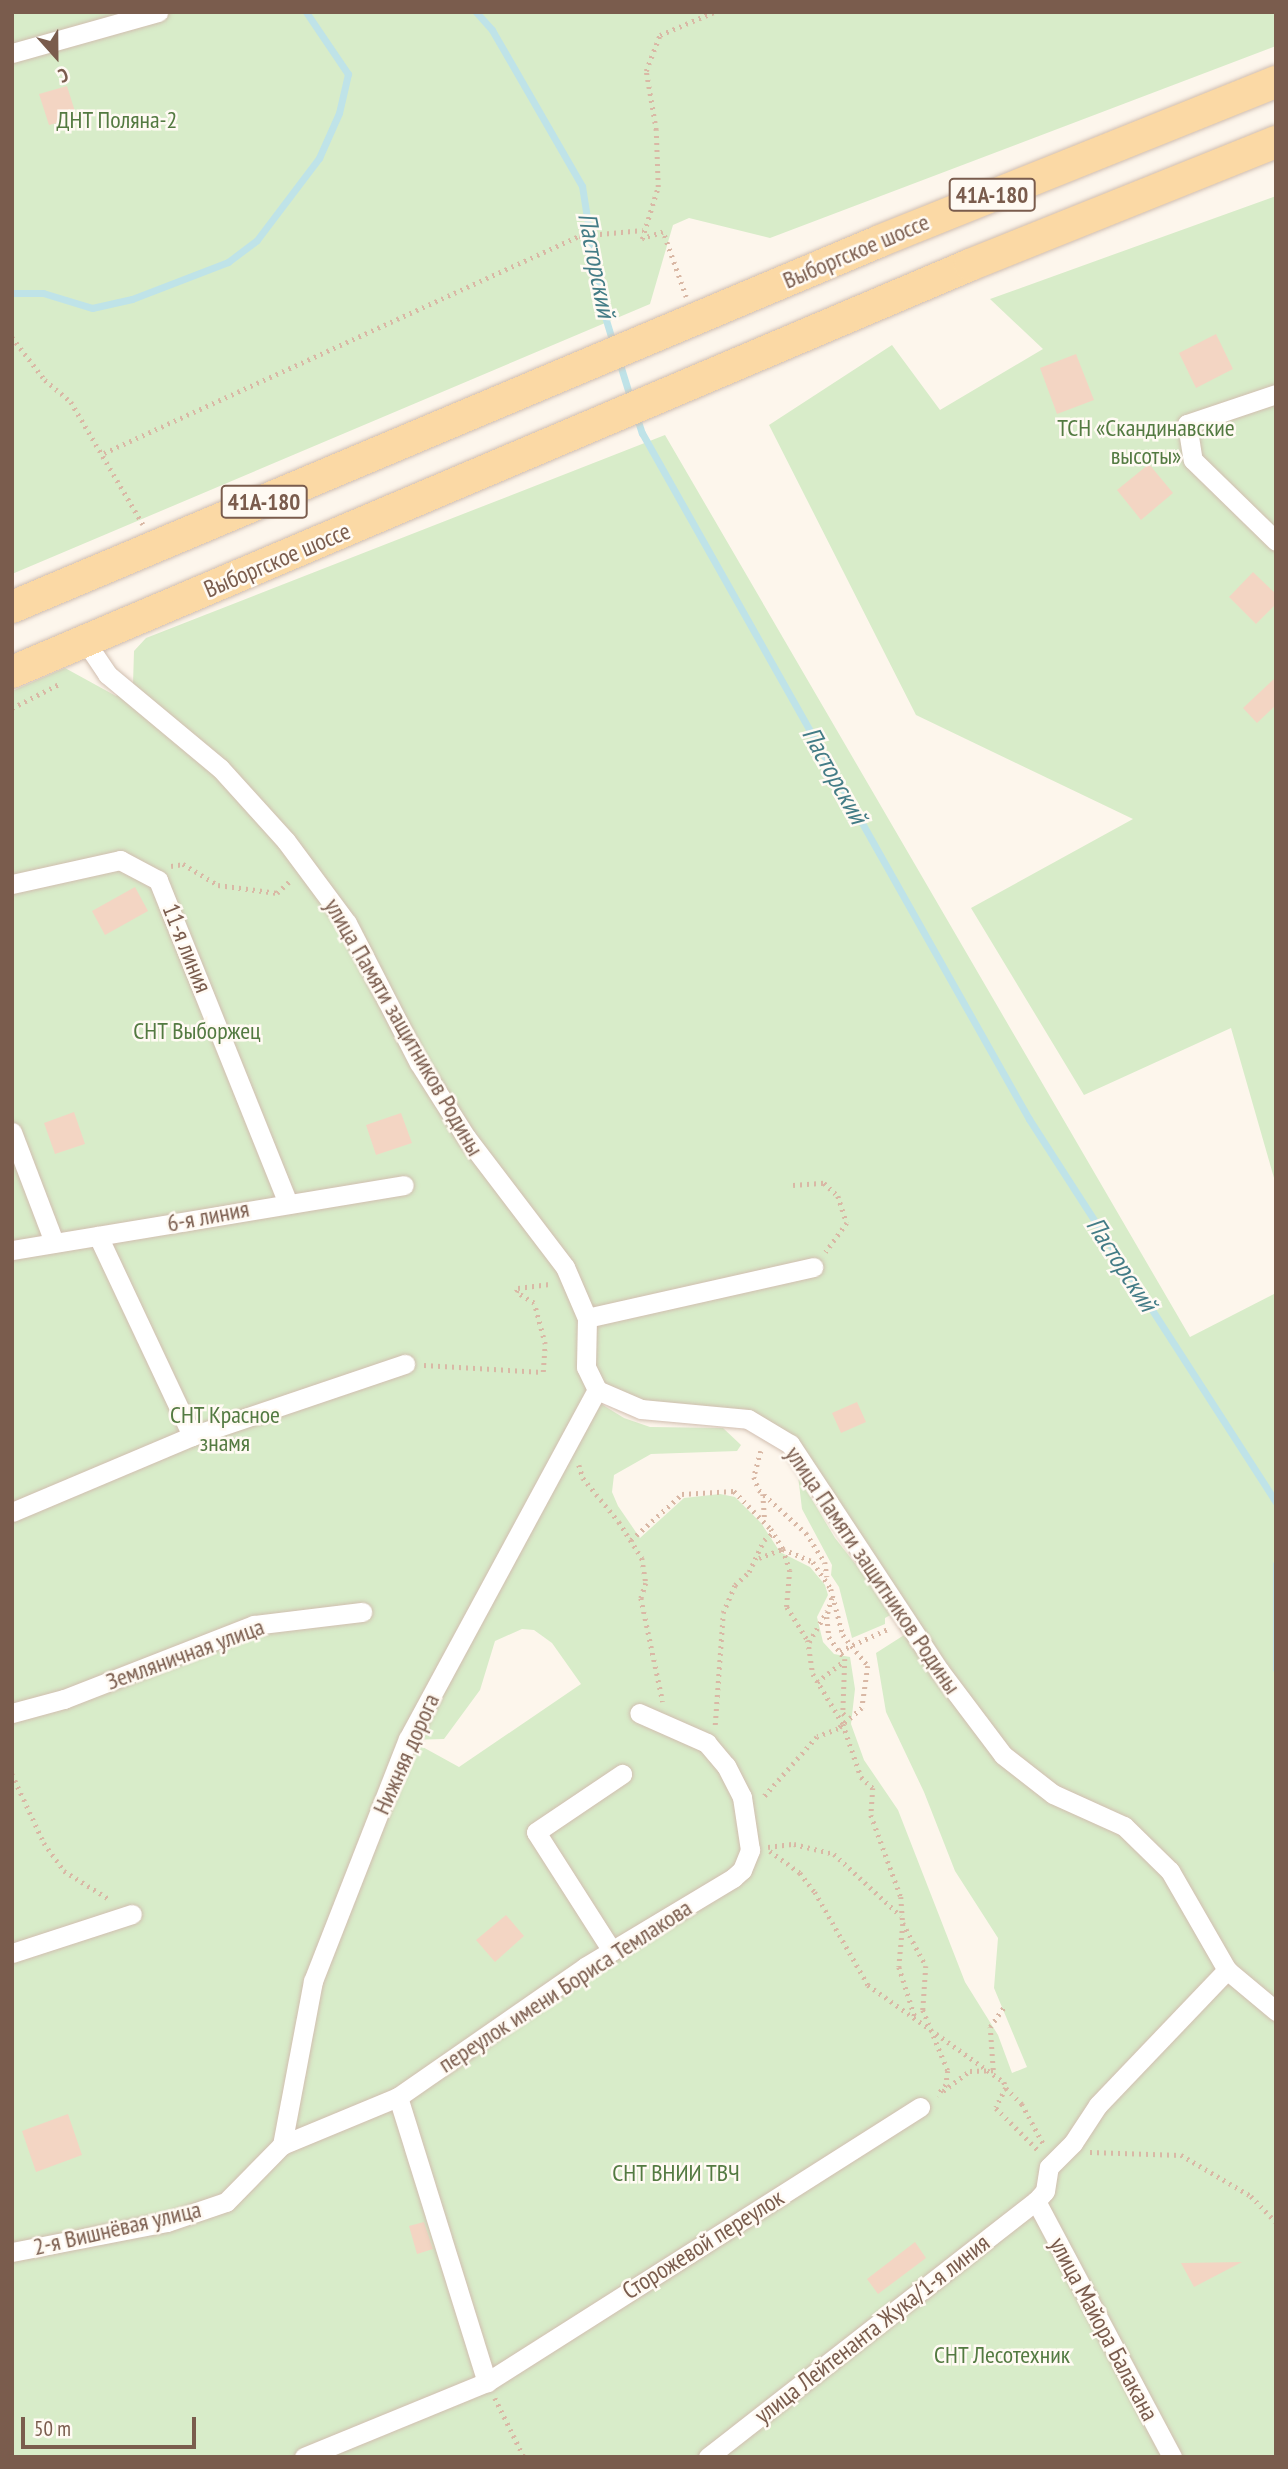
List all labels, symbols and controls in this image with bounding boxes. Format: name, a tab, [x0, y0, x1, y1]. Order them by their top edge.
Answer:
north arrow	[21, 21, 91, 91]
text: С	[55, 63, 72, 88]
park label: ДНТ Поляна-2	[56, 106, 178, 134]
road number: 41А-180	[948, 176, 1036, 214]
street label: Выборгское шоссе	[779, 207, 933, 295]
water label: Пасторский	[572, 210, 622, 320]
park label: ТСН «Скандинавские высоты»	[1057, 414, 1235, 470]
road number: 41А-180	[220, 482, 308, 522]
street label: Выборгское шоссе	[200, 516, 354, 604]
water label: Пасторский	[796, 721, 874, 829]
street label: улица Памяти защитников Родины	[318, 893, 490, 1161]
street label: 11-я линия	[156, 899, 218, 997]
park label: СНТ Выборжец	[133, 1017, 261, 1045]
street label: 6-я линия	[165, 1194, 251, 1238]
water label: Пасторский	[1080, 1211, 1164, 1317]
park label: СНТ Красное знамя	[170, 1401, 280, 1457]
street label: улица Памяти защитников Родины	[779, 1441, 967, 1699]
street label: Земляничная улица	[102, 1612, 268, 1696]
street label: Нижняя дорога	[367, 1689, 445, 1819]
street label: переулок имени Бориса Темлакова	[433, 1893, 697, 2079]
park label: СНТ ВНИИ ТВЧ	[612, 2159, 740, 2187]
street label: Сторожевой переулок	[617, 2183, 789, 2305]
street label: 2-я Вишнёвая улица	[30, 2195, 204, 2261]
street label: улица Лейтенанта Жука/1-я линия	[749, 2228, 995, 2430]
street label: улица Майора Балакана	[1043, 2232, 1165, 2426]
park label: СНТ Лесотехник	[934, 2341, 1070, 2369]
scale bar	[24, 2402, 200, 2446]
text: 50 m	[34, 2415, 71, 2442]

